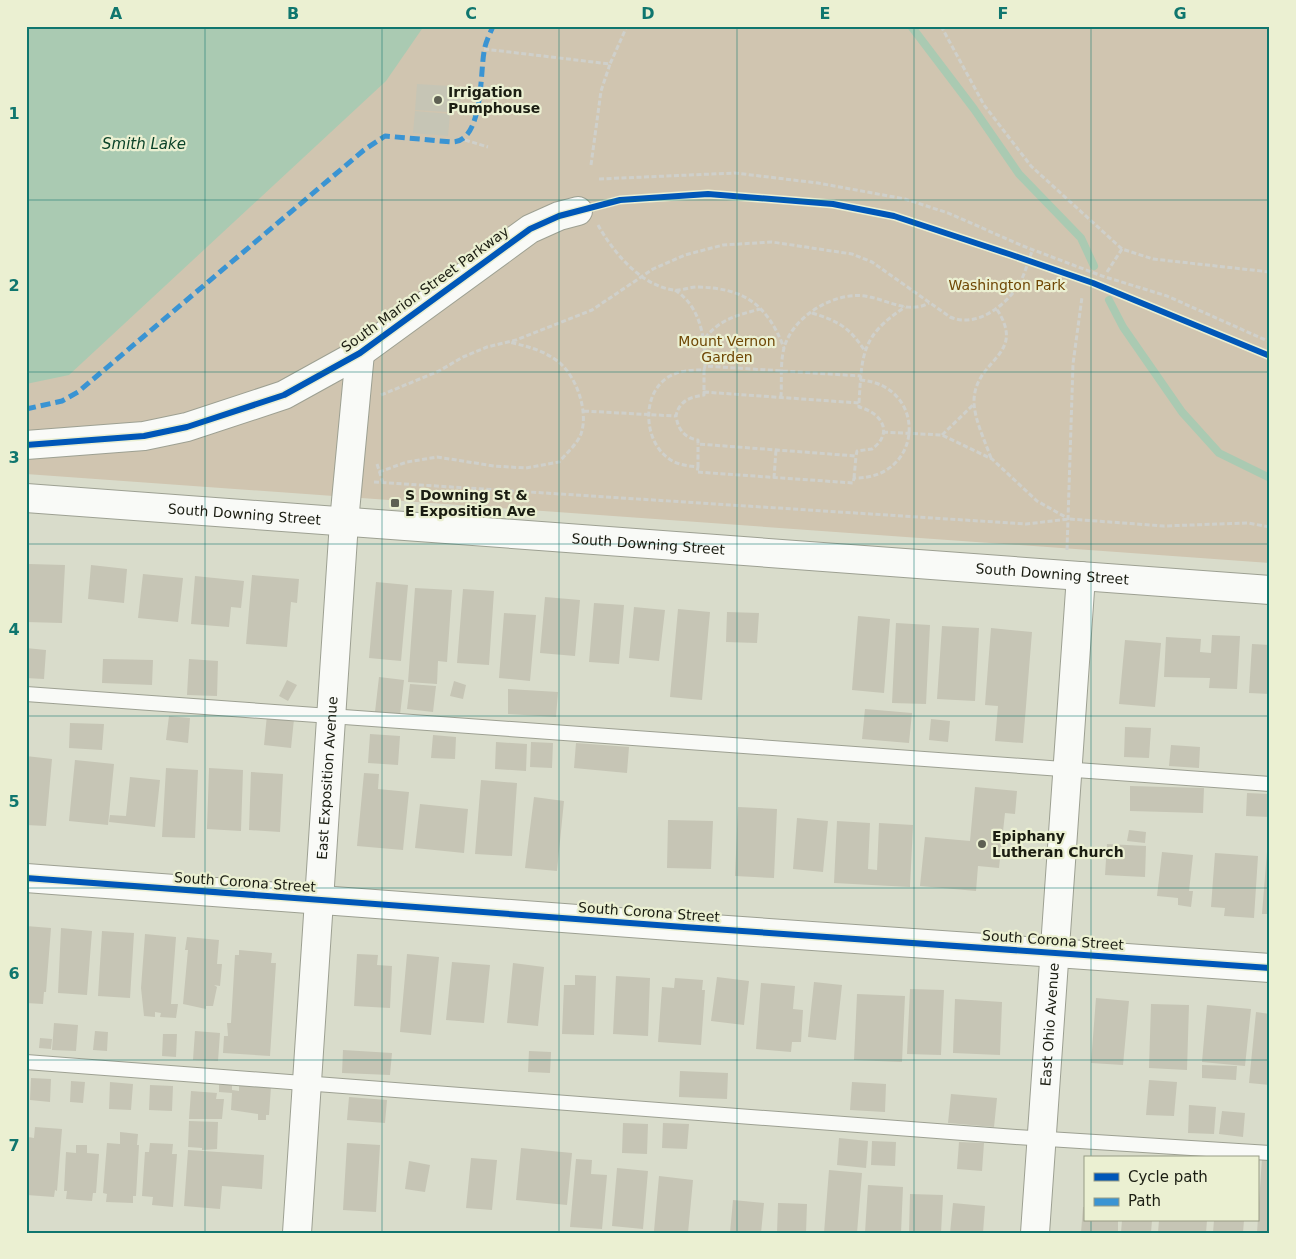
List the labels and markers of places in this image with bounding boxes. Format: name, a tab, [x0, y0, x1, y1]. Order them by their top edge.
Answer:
place label: Irrigation Pumphouse	[448, 84, 540, 116]
marker: Irrigation Pumphouse	[432, 94, 444, 106]
place label: S Downing St & E Exposition Ave	[405, 487, 536, 519]
marker: S Downing St & E Exposition Ave	[389, 497, 401, 509]
place label: Epiphany Lutheran Church	[992, 828, 1124, 860]
marker: Epiphany Lutheran Church	[976, 838, 988, 850]

